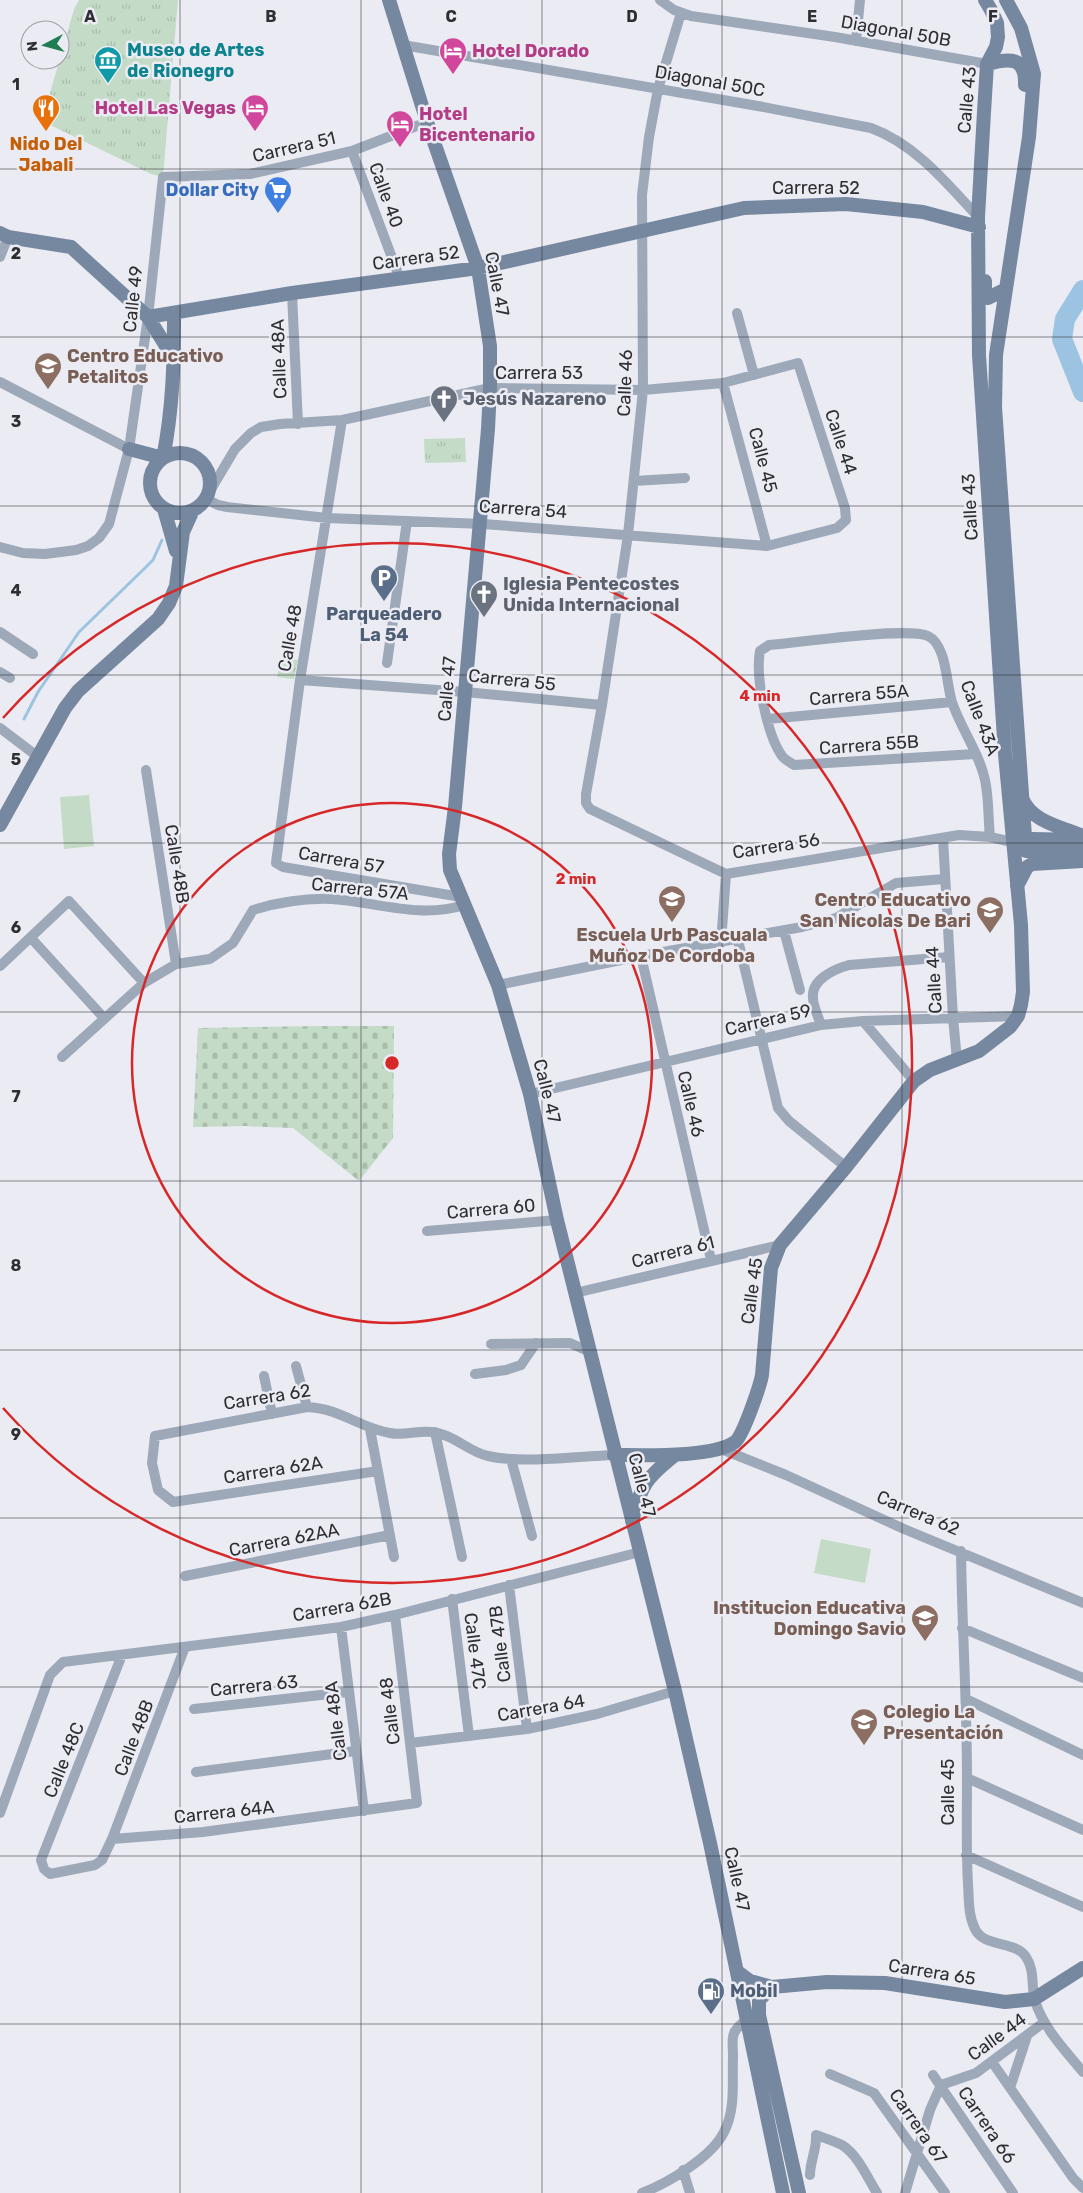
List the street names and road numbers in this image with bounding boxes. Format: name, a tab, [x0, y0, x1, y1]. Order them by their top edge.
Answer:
street label: Diagonal 50B	[839, 10, 953, 52]
street label: Diagonal 50C	[653, 60, 767, 102]
street label: Calle 43	[953, 66, 981, 134]
street label: Carrera 51	[250, 127, 338, 167]
street label: Calle 40	[364, 159, 408, 231]
street label: Carrera 52	[772, 177, 860, 199]
street label: Carrera 52	[371, 241, 461, 275]
street label: Calle 47	[480, 250, 514, 318]
street label: Calle 49	[119, 265, 147, 333]
street label: Calle 48A	[267, 319, 291, 399]
street label: Calle 46	[613, 349, 637, 417]
street label: Carrera 53	[495, 362, 583, 384]
street label: Calle 44	[820, 406, 862, 478]
street label: Calle 45	[744, 425, 782, 495]
street label: Calle 43	[957, 473, 983, 541]
street label: Carrera 54	[478, 495, 568, 523]
street label: Calle 48	[273, 603, 307, 673]
street label: Calle 47	[433, 656, 461, 722]
street label: Carrera 55	[467, 664, 557, 696]
street label: Calle 43A	[956, 677, 1004, 759]
street label: Carrera 55A	[808, 680, 910, 710]
street label: Carrera 55B	[818, 731, 920, 759]
street label: Calle 48B	[160, 823, 194, 905]
street label: Carrera 56	[731, 828, 821, 864]
street label: Carrera 57	[297, 842, 385, 878]
street label: Carrera 57A	[310, 873, 410, 905]
street label: Calle 44	[921, 946, 947, 1014]
street label: Carrera 59	[723, 999, 813, 1041]
street label: Calle 47	[528, 1057, 566, 1125]
street label: Calle 46	[673, 1069, 709, 1139]
street label: Carrera 60	[446, 1194, 536, 1224]
street label: Carrera 61	[629, 1231, 717, 1273]
street label: Calle 45	[736, 1256, 768, 1326]
street label: Carrera 62	[222, 1379, 312, 1415]
street label: Carrera 62A	[222, 1451, 324, 1489]
street label: Calle 47	[623, 1451, 661, 1519]
street label: Carrera 62	[873, 1486, 963, 1540]
street label: Carrera 62AA	[227, 1519, 341, 1561]
street label: Carrera 62B	[291, 1587, 393, 1627]
street label: Calle 47B	[484, 1604, 516, 1684]
street label: Calle 47C	[459, 1611, 491, 1691]
street label: Carrera 63	[209, 1670, 299, 1702]
street label: Calle 48	[375, 1676, 405, 1746]
street label: Calle 48A	[320, 1680, 352, 1762]
street label: Carrera 64	[495, 1689, 587, 1727]
street label: Calle 48B	[109, 1697, 159, 1779]
street label: Calle 48C	[39, 1719, 89, 1801]
street label: Calle 45	[937, 1758, 959, 1826]
street label: Carrera 64A	[173, 1796, 275, 1828]
street label: Calle 47	[719, 1845, 755, 1913]
street label: Carrera 65	[887, 1954, 977, 1990]
street label: Calle 44	[963, 2008, 1031, 2066]
street label: Carrera 66	[953, 2082, 1021, 2168]
street label: Carrera 67	[884, 2084, 952, 2168]

